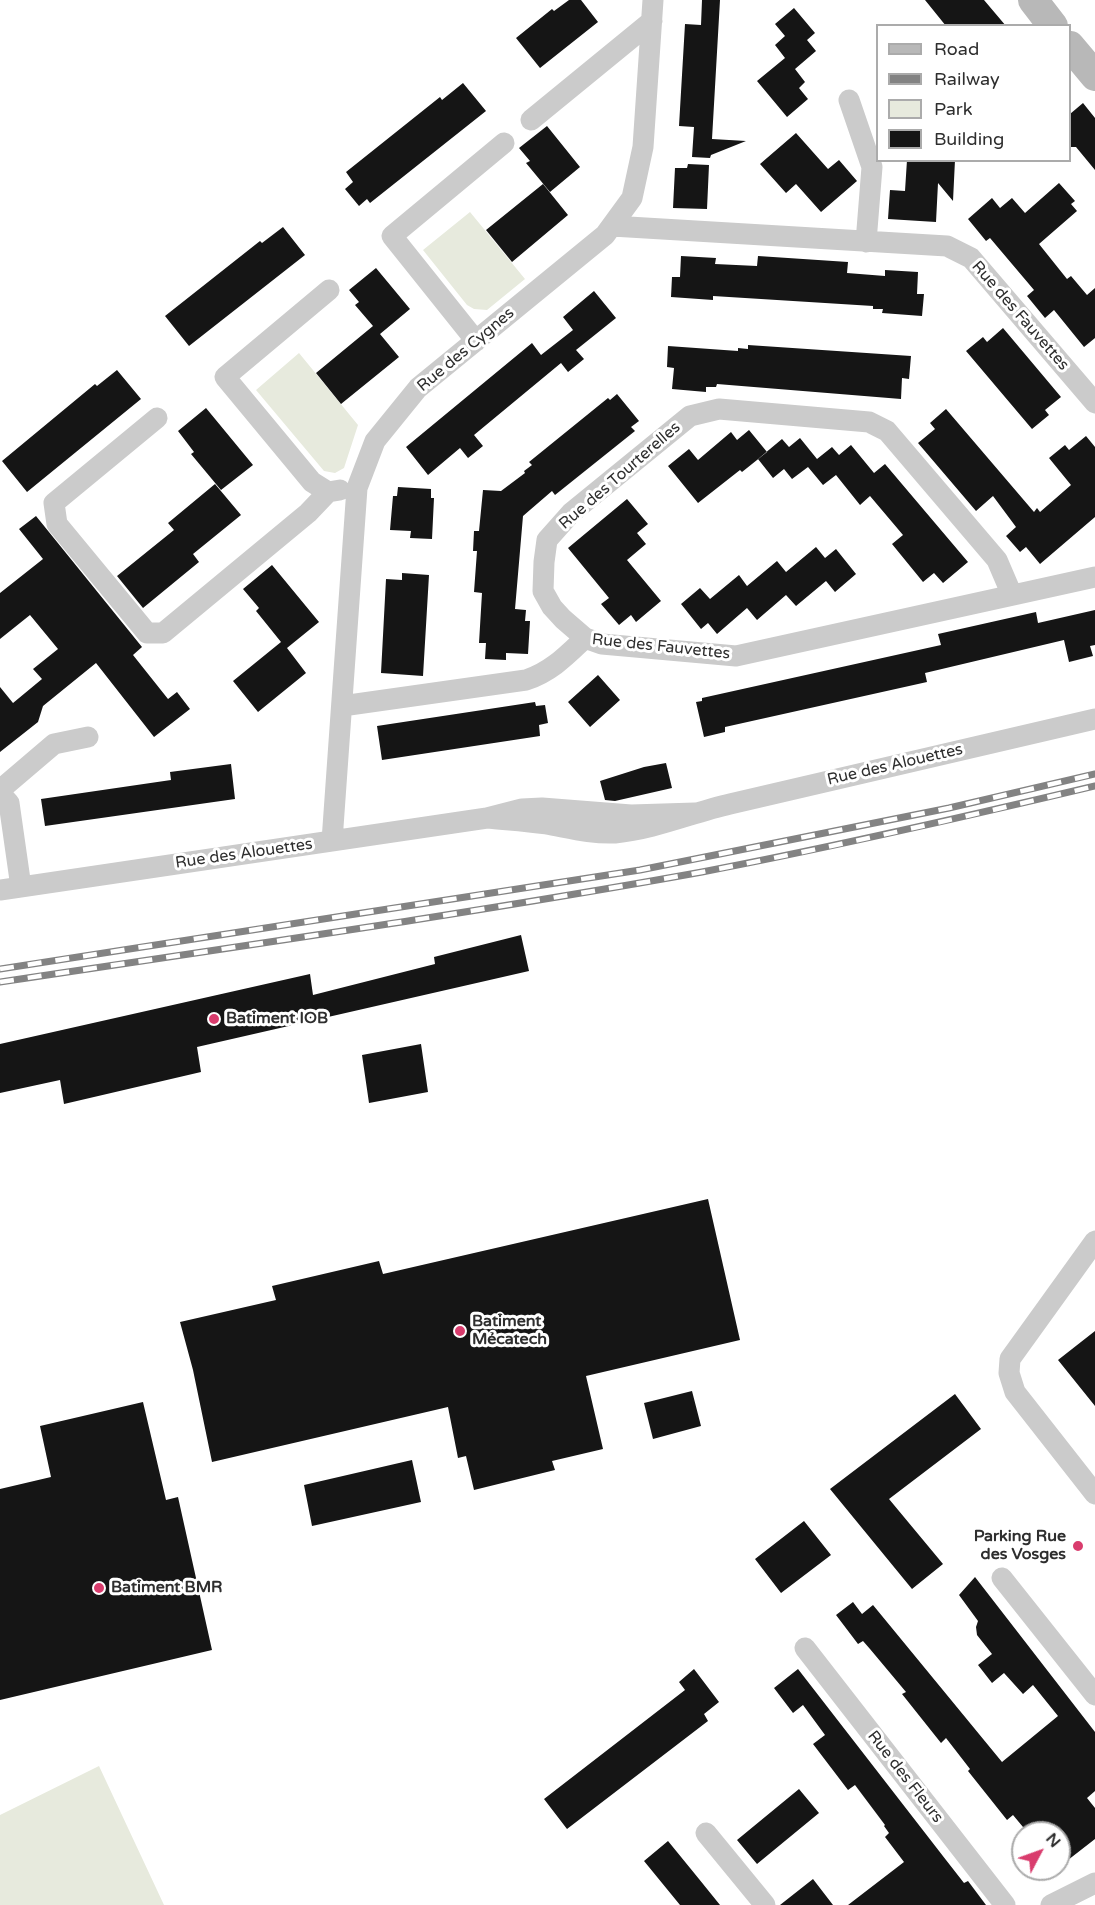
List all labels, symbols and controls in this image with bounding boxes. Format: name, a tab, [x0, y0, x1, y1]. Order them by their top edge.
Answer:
legend	[876, 24, 1071, 162]
text: Road	[934, 38, 979, 60]
text: Railway	[934, 68, 1000, 90]
text: Park	[934, 98, 972, 120]
text: Building	[934, 128, 1004, 150]
street label: Rue des Fauvettes	[967, 257, 1073, 375]
street label: Rue des Cygnes	[414, 304, 518, 396]
street label: Rue des Tourterelles	[555, 418, 685, 534]
street label: Rue des Fauvettes	[591, 630, 731, 664]
street label: Rue des Alouettes	[825, 740, 965, 790]
street label: Rue des Alouettes	[174, 835, 314, 873]
place label: Batiment IOB	[226, 1009, 328, 1029]
marker: Batiment IOB	[207, 1012, 221, 1026]
place label: Batiment Mécatech	[472, 1312, 547, 1350]
marker: Batiment Mécatech	[453, 1324, 467, 1338]
place label: Parking Rue des Vosges	[974, 1527, 1066, 1565]
marker: Parking Rue des Vosges	[1071, 1539, 1085, 1553]
place label: Batiment BMR	[111, 1578, 222, 1598]
marker: Batiment BMR	[92, 1581, 106, 1595]
street label: Rue des Fleurs	[863, 1727, 947, 1827]
north arrow	[1011, 1821, 1071, 1881]
text: N	[1041, 1829, 1065, 1852]

